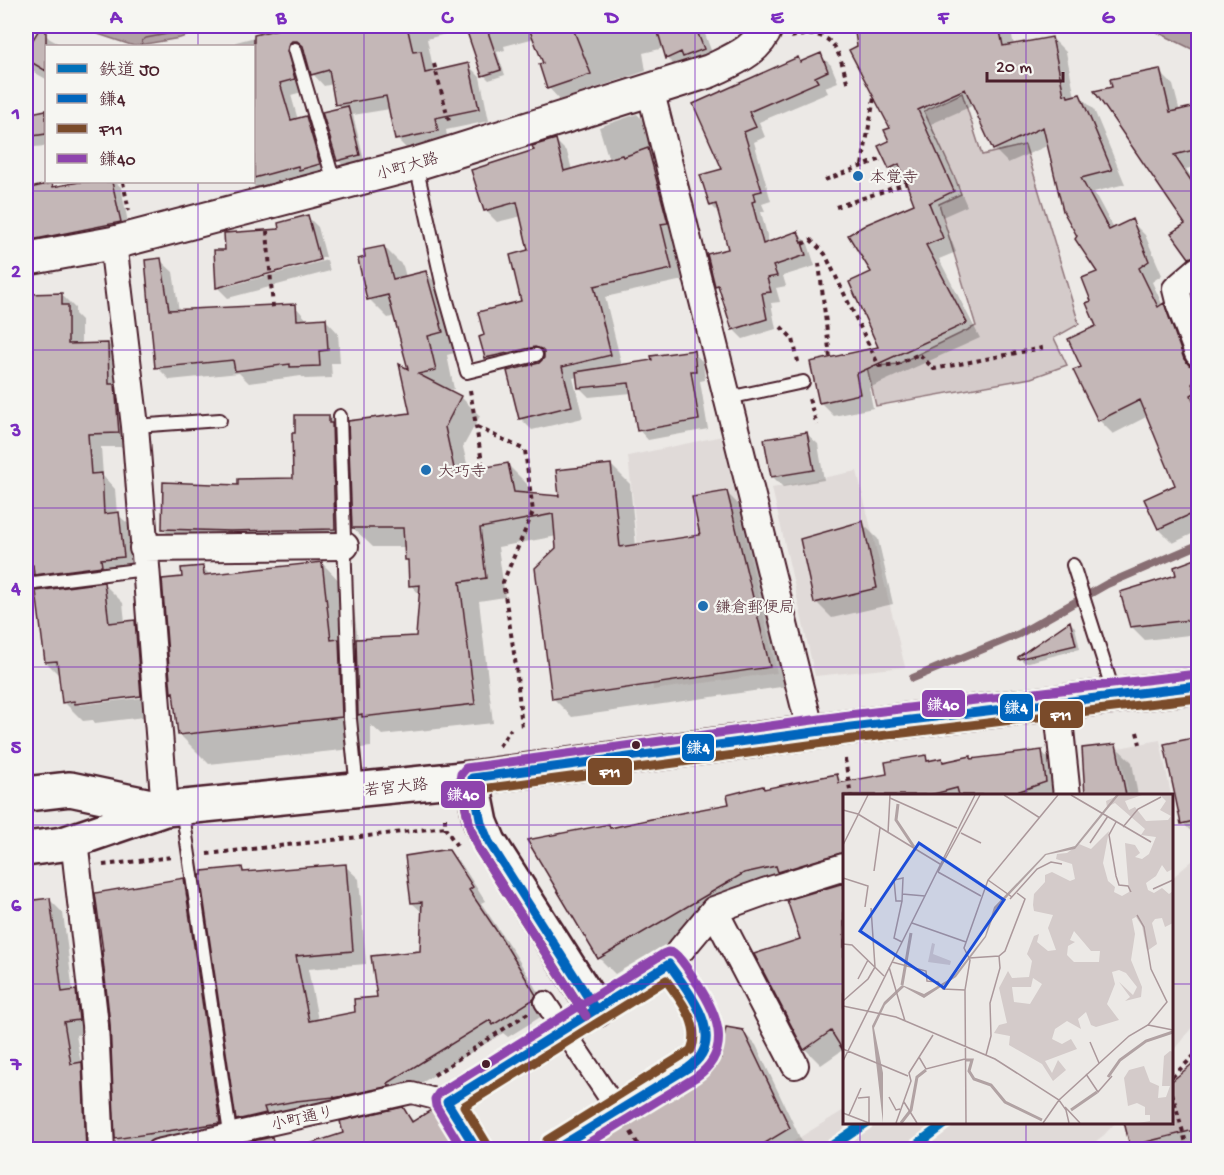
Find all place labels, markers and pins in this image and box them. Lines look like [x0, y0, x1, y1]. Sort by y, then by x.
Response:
marker: 本覚寺 [851, 169, 865, 183]
place label: 本覚寺 [870, 169, 918, 189]
marker: 大巧寺 [419, 463, 433, 477]
place label: 大巧寺 [438, 463, 486, 483]
place label: 鎌倉郵便局 [715, 598, 795, 619]
marker: 鎌倉郵便局 [696, 599, 710, 613]
unlabelled marker [630, 739, 642, 751]
unlabelled marker [480, 1058, 492, 1070]

